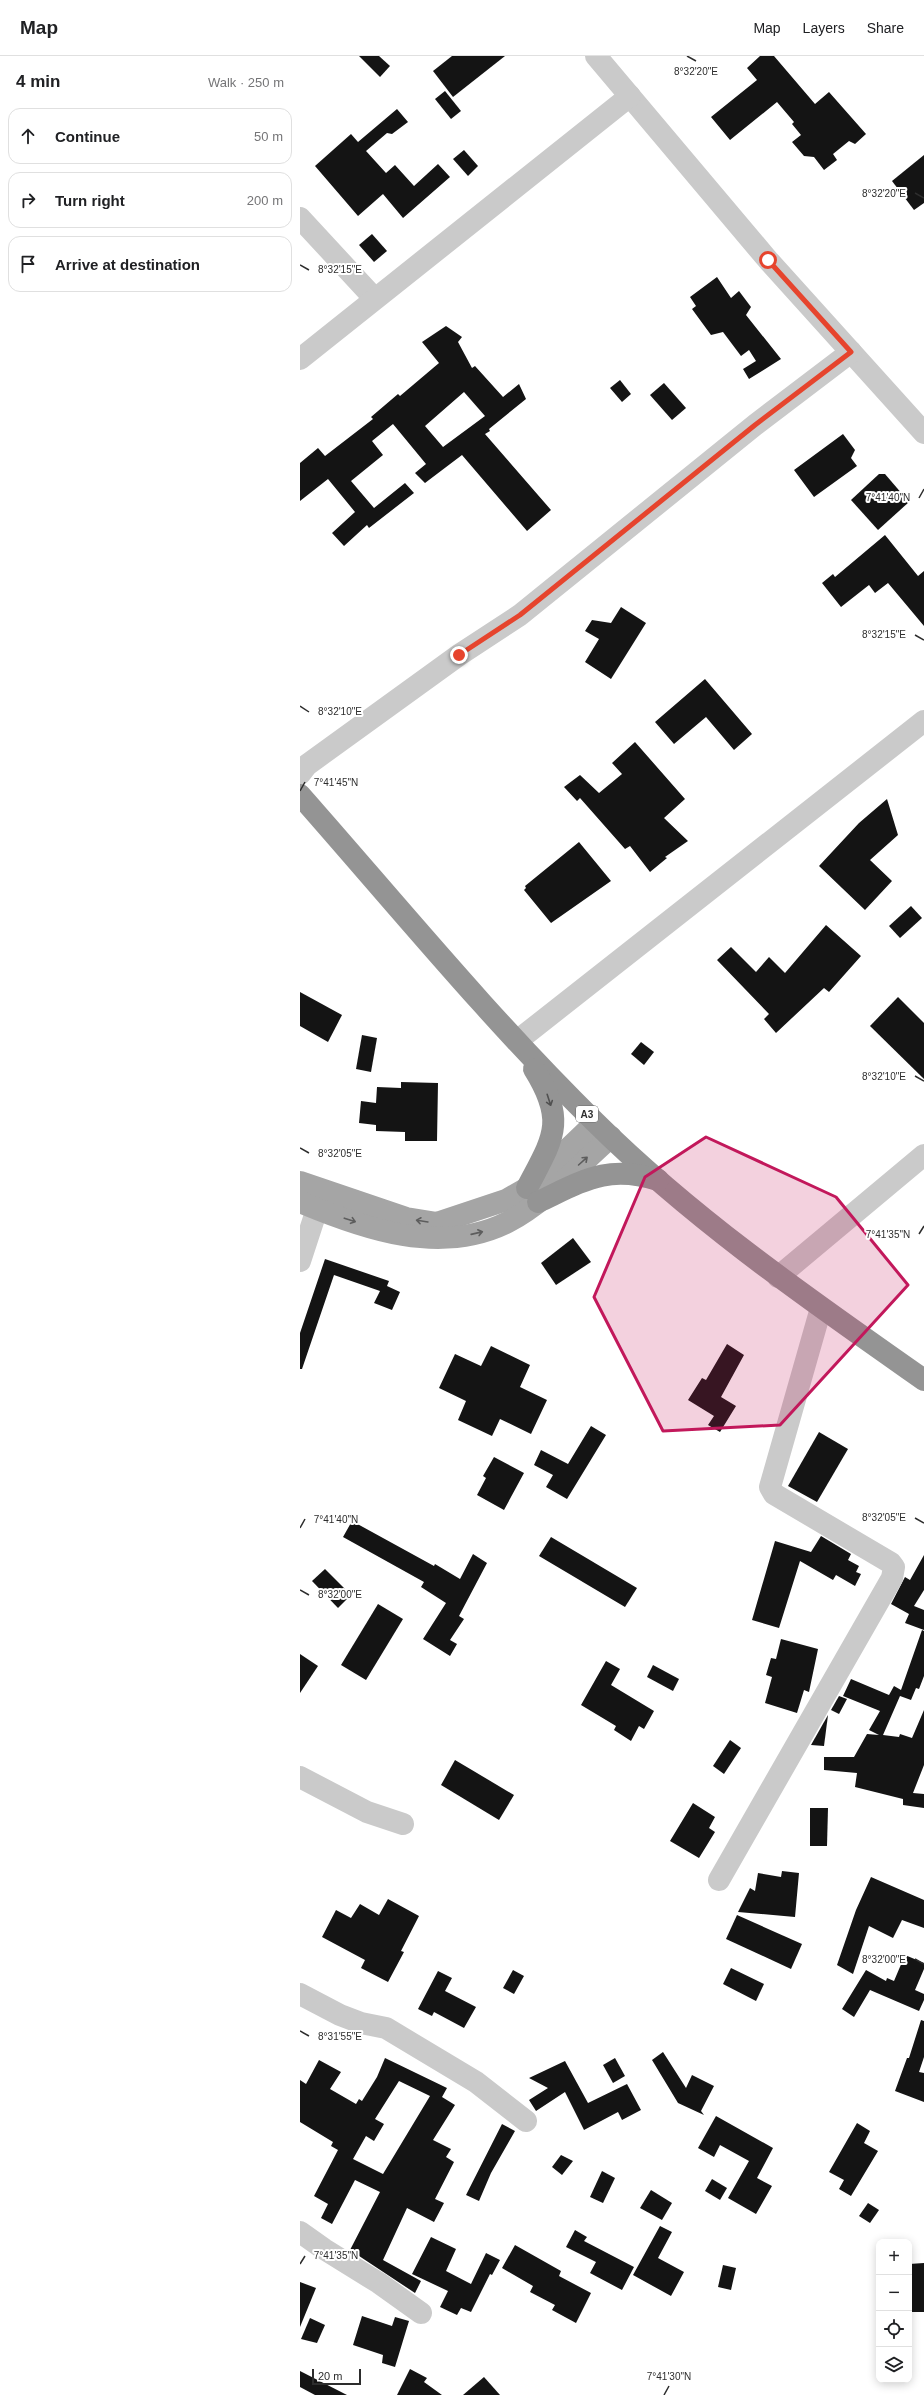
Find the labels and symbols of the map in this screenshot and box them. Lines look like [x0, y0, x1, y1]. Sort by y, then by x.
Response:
text: 8°32'20"E [674, 66, 718, 77]
text: 8°32'20"E [862, 188, 906, 199]
route start [759, 251, 777, 269]
text: 8°32'15"E [318, 264, 362, 275]
text: 7°41'40"N [866, 492, 910, 503]
text: 8°32'15"E [862, 629, 906, 640]
route end [450, 646, 468, 664]
text: 8°32'10"E [318, 706, 362, 717]
text: 7°41'45"N [314, 777, 358, 788]
text: 8°32'10"E [862, 1071, 906, 1082]
one-way arrow [546, 1093, 553, 1106]
road number: A3 [576, 1106, 598, 1122]
text: 8°32'05"E [318, 1148, 362, 1159]
one-way arrow [578, 1157, 588, 1166]
one-way arrow [343, 1216, 355, 1224]
one-way arrow [415, 1217, 428, 1225]
one-way arrow [470, 1229, 483, 1237]
text: 7°41'35"N [866, 1229, 910, 1240]
text: 8°32'05"E [862, 1512, 906, 1523]
text: 7°41'40"N [314, 1514, 358, 1525]
text: 8°32'00"E [318, 1589, 362, 1600]
text: 8°32'00"E [862, 1954, 906, 1965]
text: 8°31'55"E [318, 2031, 362, 2042]
text: 7°41'35"N [314, 2250, 358, 2261]
scale bar [312, 2367, 361, 2386]
text: 7°41'30"N [647, 2371, 691, 2382]

